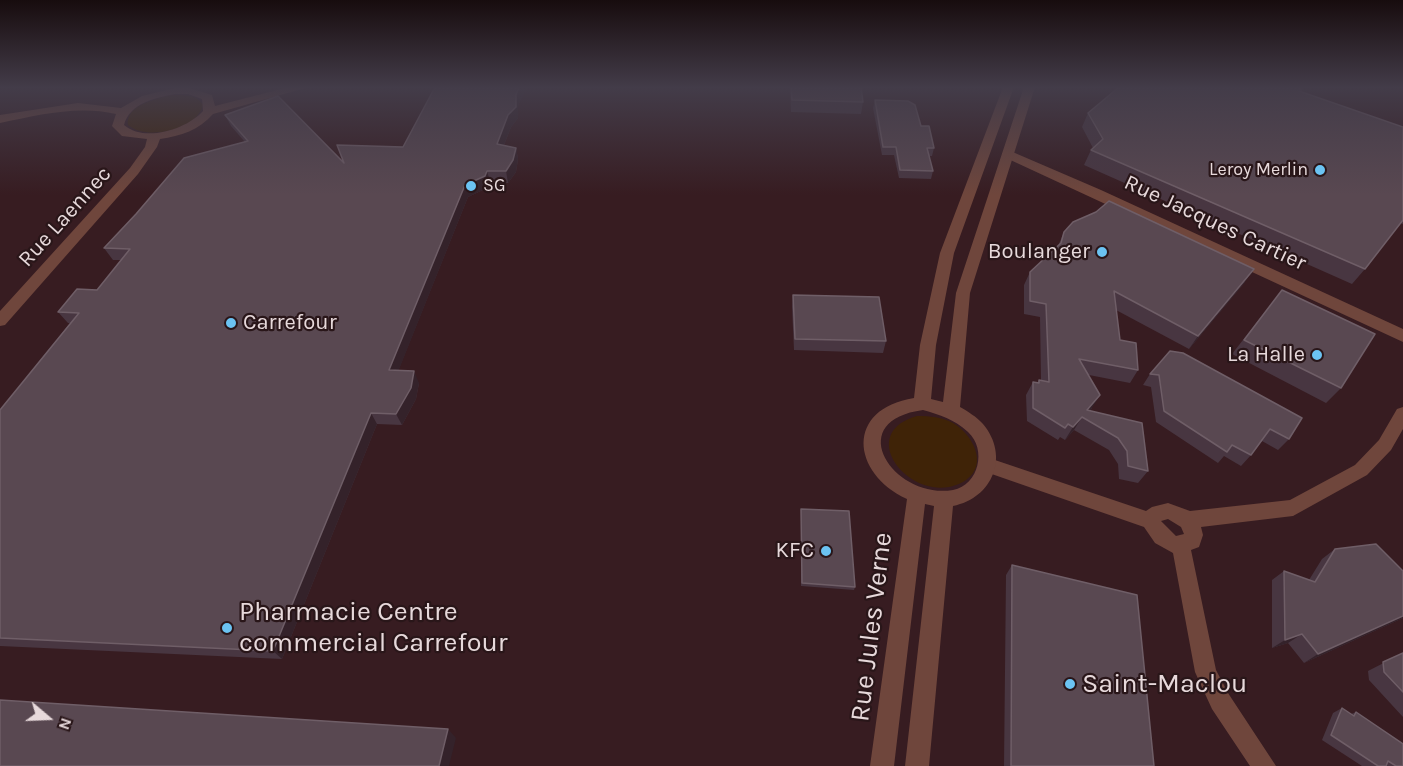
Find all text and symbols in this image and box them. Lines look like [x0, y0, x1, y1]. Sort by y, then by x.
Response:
place label: Leroy Merlin [1209, 159, 1308, 181]
street label: Rue Laennec [13, 161, 117, 273]
marker: Leroy Merlin [1313, 163, 1327, 177]
street label: Rue Jacques Cartier [1120, 169, 1310, 277]
place label: SG [483, 175, 505, 197]
marker: SG [464, 179, 478, 193]
place label: Boulanger [988, 239, 1090, 265]
marker: Boulanger [1095, 245, 1109, 259]
place label: Carrefour [243, 310, 337, 336]
marker: Carrefour [224, 316, 238, 330]
place label: La Halle [1227, 342, 1305, 368]
marker: La Halle [1310, 348, 1324, 362]
street label: Rue Jules Verne [844, 530, 900, 724]
place label: KFC [776, 538, 814, 564]
marker: KFC [819, 544, 833, 558]
place label: Pharmacie Centre commercial Carrefour [239, 596, 508, 659]
marker: Pharmacie Centre commercial Carrefour [220, 621, 234, 635]
place label: Saint-Maclou [1082, 668, 1247, 700]
marker: Saint-Maclou [1063, 677, 1077, 691]
north arrow [18, 688, 78, 748]
text: N [55, 715, 76, 733]

